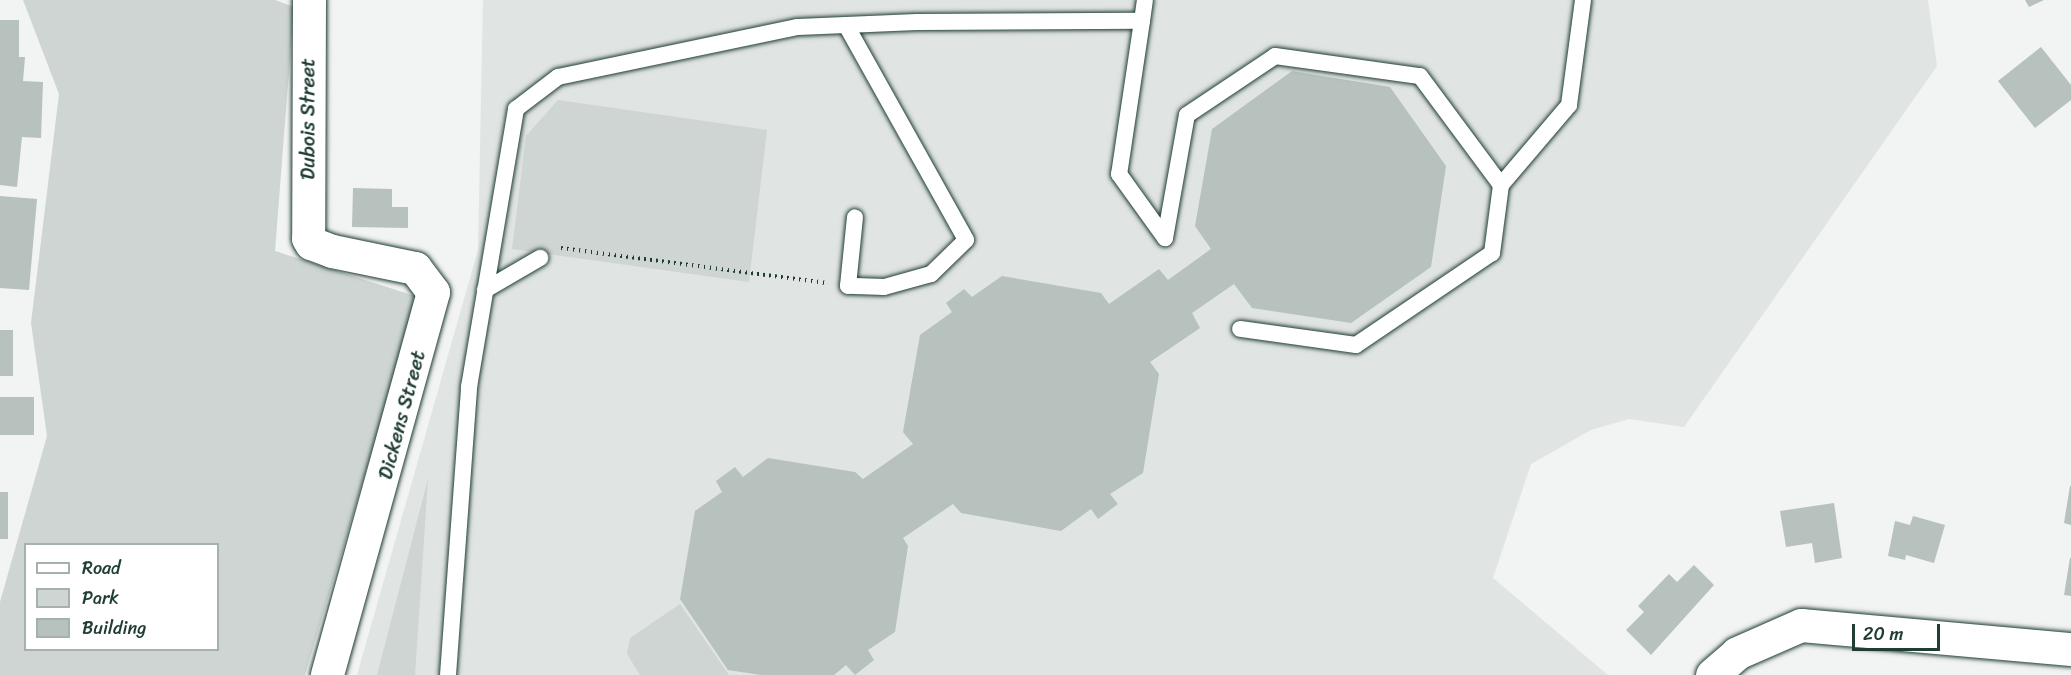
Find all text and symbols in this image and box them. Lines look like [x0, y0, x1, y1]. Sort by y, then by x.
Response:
street label: Dubois Street [296, 58, 320, 180]
street label: Dickens Street [373, 348, 431, 482]
legend [24, 543, 219, 651]
text: Road [82, 552, 121, 584]
text: Park [82, 582, 119, 614]
text: Building [82, 612, 146, 644]
scale bar [1855, 612, 1944, 650]
text: 20 m [1863, 618, 1903, 650]

